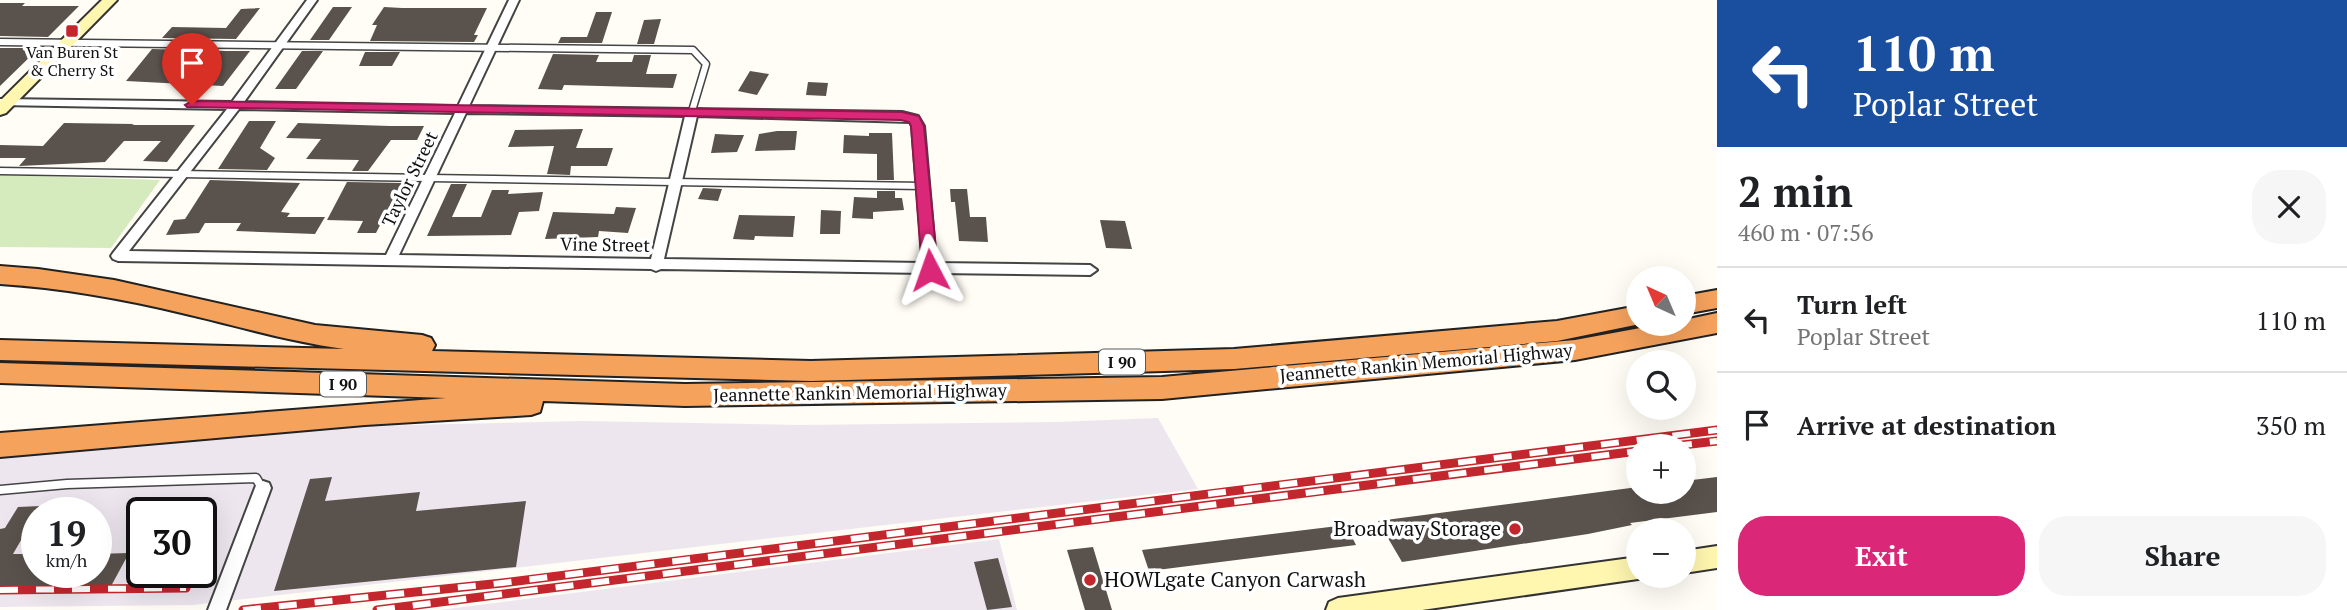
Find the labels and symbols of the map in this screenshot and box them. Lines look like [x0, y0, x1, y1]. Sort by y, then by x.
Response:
marker: Van Buren St & Cherry St [64, 23, 80, 39]
pin [162, 33, 222, 105]
place label: Van Buren St & Cherry St [26, 41, 118, 81]
street label: Taylor Street [376, 127, 443, 230]
street label: Vine Street [560, 231, 650, 257]
position arrow [893, 233, 967, 307]
north arrow [1626, 266, 1696, 336]
street label: Jeannette Rankin Memorial Highway [1279, 337, 1574, 387]
road number: I 90 [1099, 350, 1145, 374]
road number: I 90 [320, 372, 366, 396]
street label: Jeannette Rankin Memorial Highway [713, 377, 1008, 407]
speed limit sign: 30 [126, 497, 217, 588]
place label: Broadway Storage [1334, 514, 1501, 542]
marker: Broadway Storage [1507, 521, 1523, 537]
place label: HOWLgate Canyon Carwash [1104, 565, 1366, 593]
marker: HOWLgate Canyon Carwash [1082, 572, 1098, 588]

